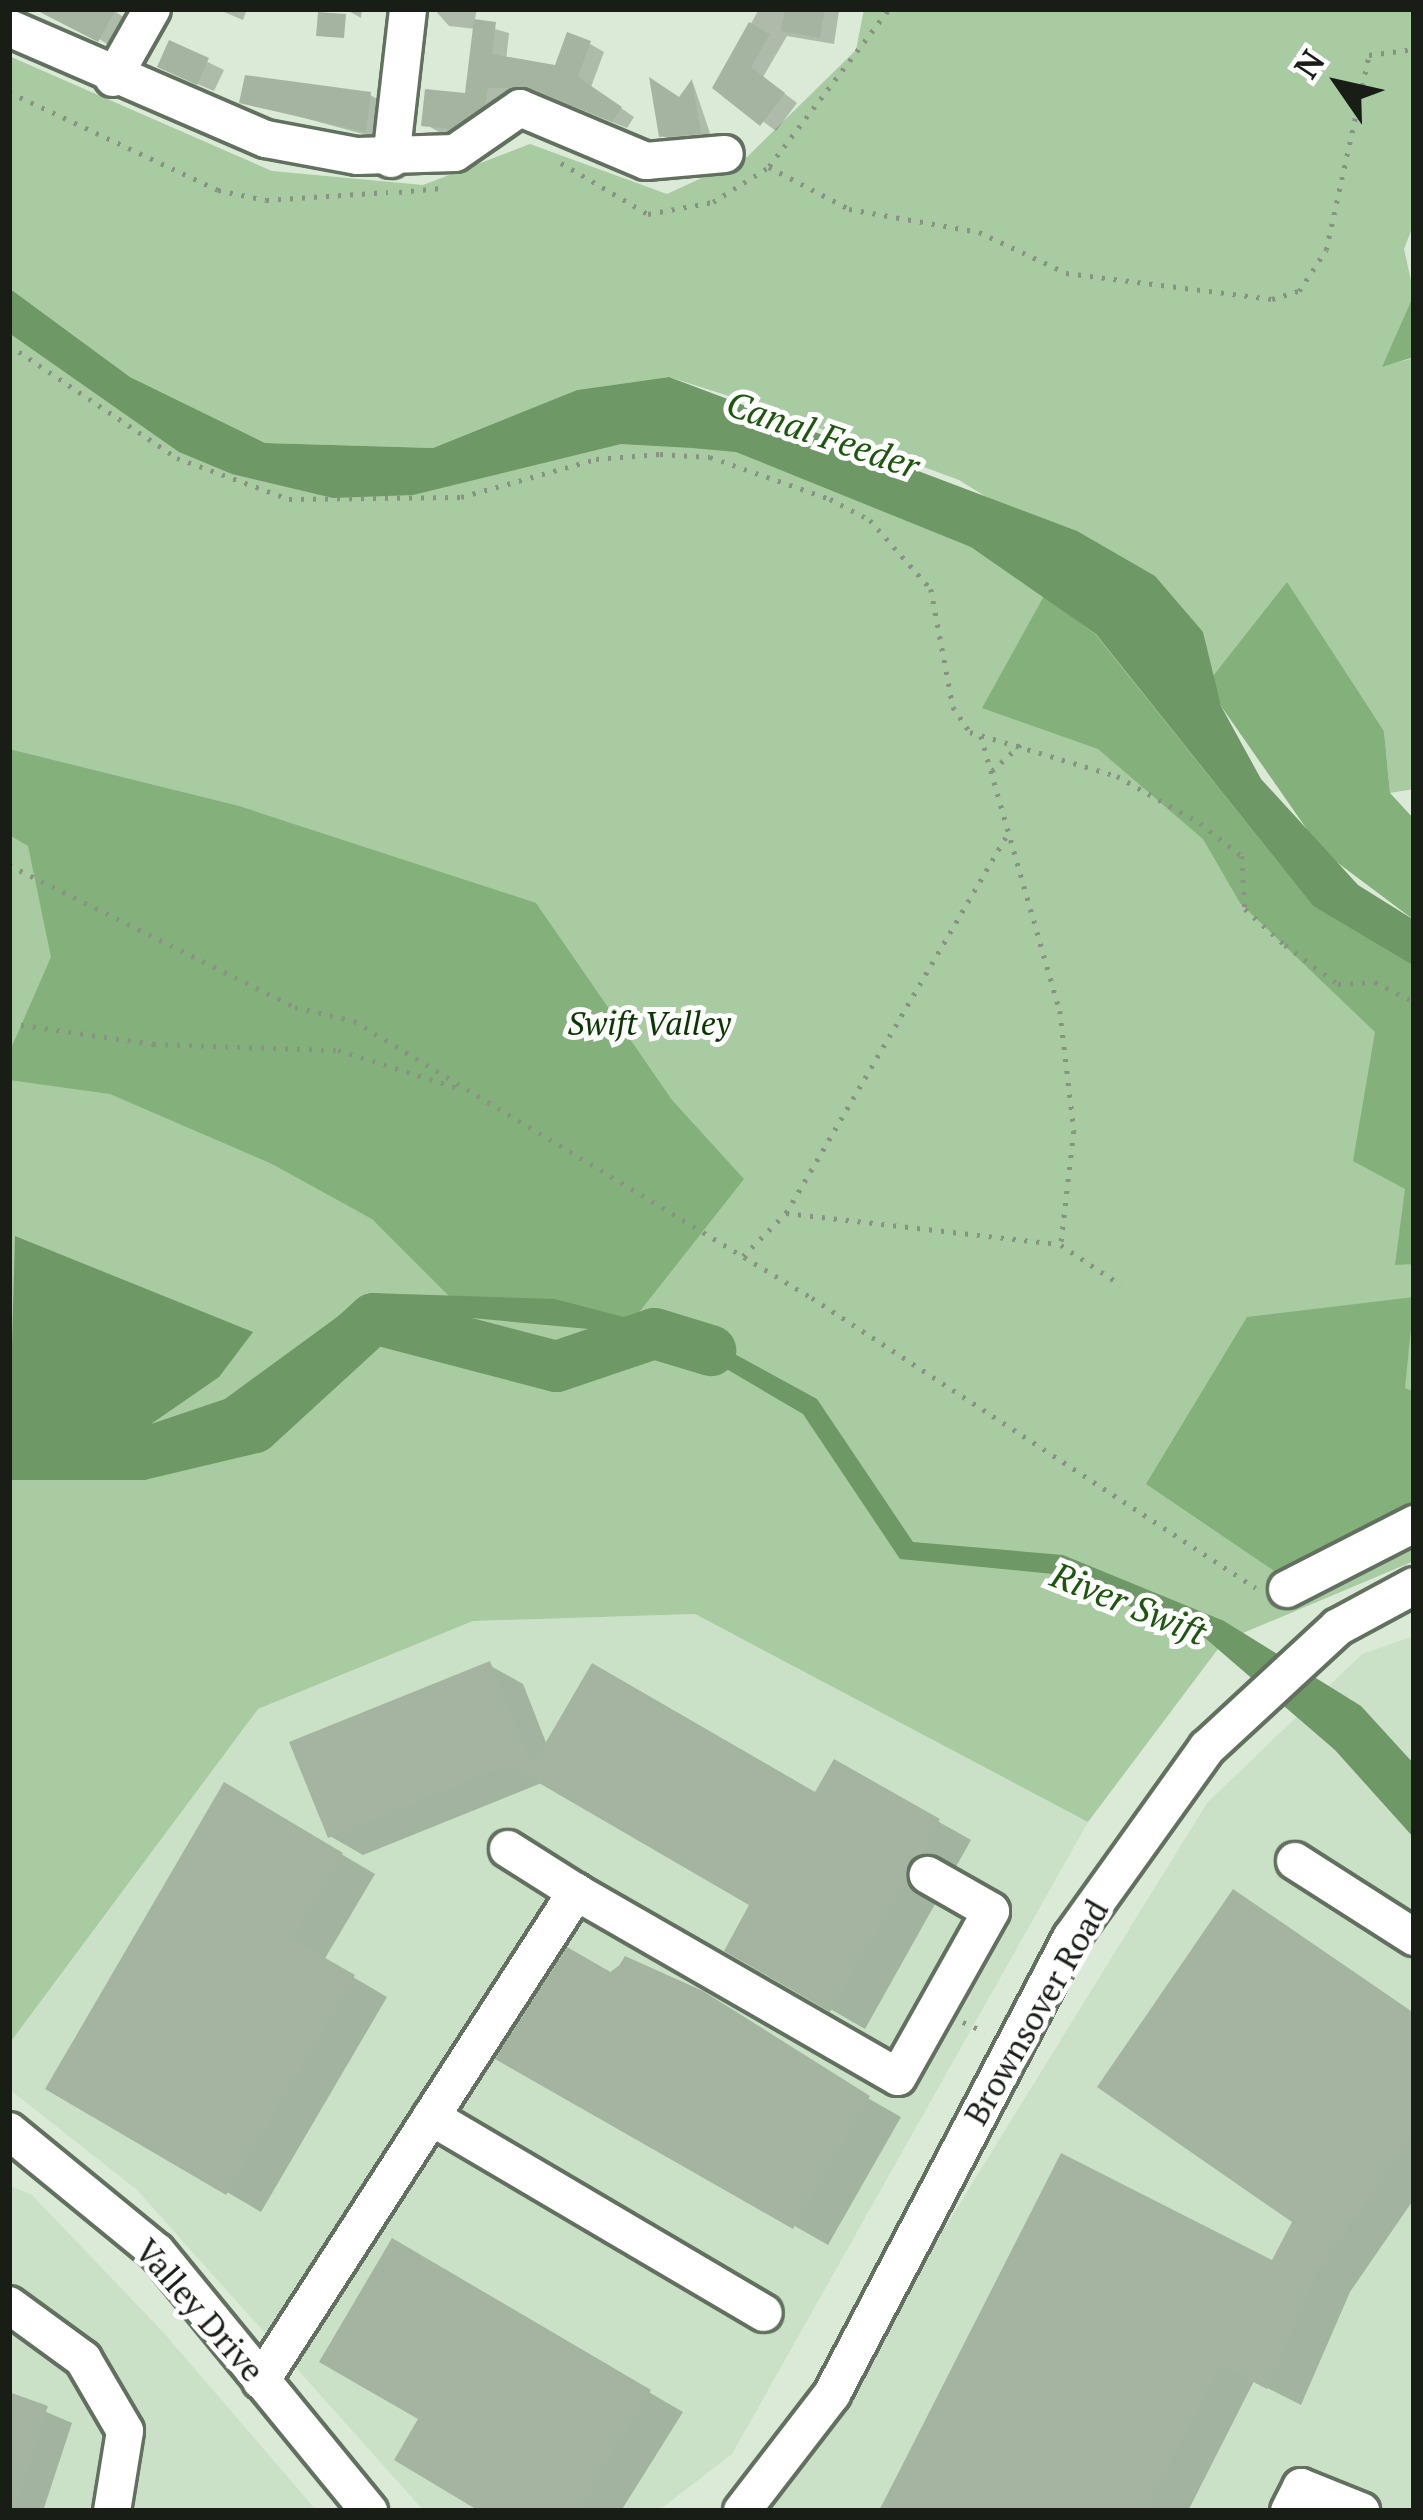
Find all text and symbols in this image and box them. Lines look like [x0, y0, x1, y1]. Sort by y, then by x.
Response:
north arrow [1279, 24, 1399, 144]
text: N [1284, 41, 1334, 86]
water label: Canal Feeder [721, 381, 925, 487]
park label: Swift Valley [567, 1003, 731, 1043]
water label: River Swift [1045, 1552, 1213, 1654]
street label: Brownsover Road [955, 1892, 1117, 2132]
street label: Valley Drive [127, 2231, 273, 2389]

